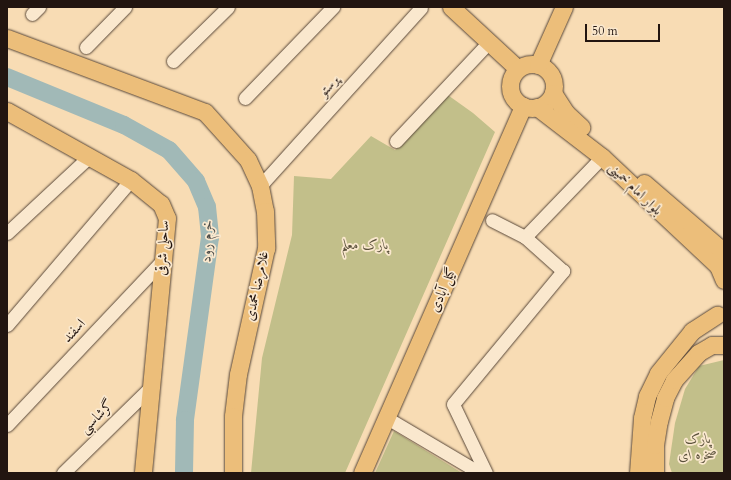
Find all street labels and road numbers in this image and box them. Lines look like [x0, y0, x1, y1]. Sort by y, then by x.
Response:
street label: پرستو [315, 72, 343, 100]
street label: بلوار امام خمینی [604, 159, 666, 219]
street label: ساحلی شرقی [153, 220, 173, 276]
street label: غلامرضا محمدی [241, 250, 273, 322]
street label: گیل آبادی [426, 265, 460, 315]
street label: اسفند [59, 316, 89, 346]
street label: گرشاسبی [76, 397, 118, 437]

